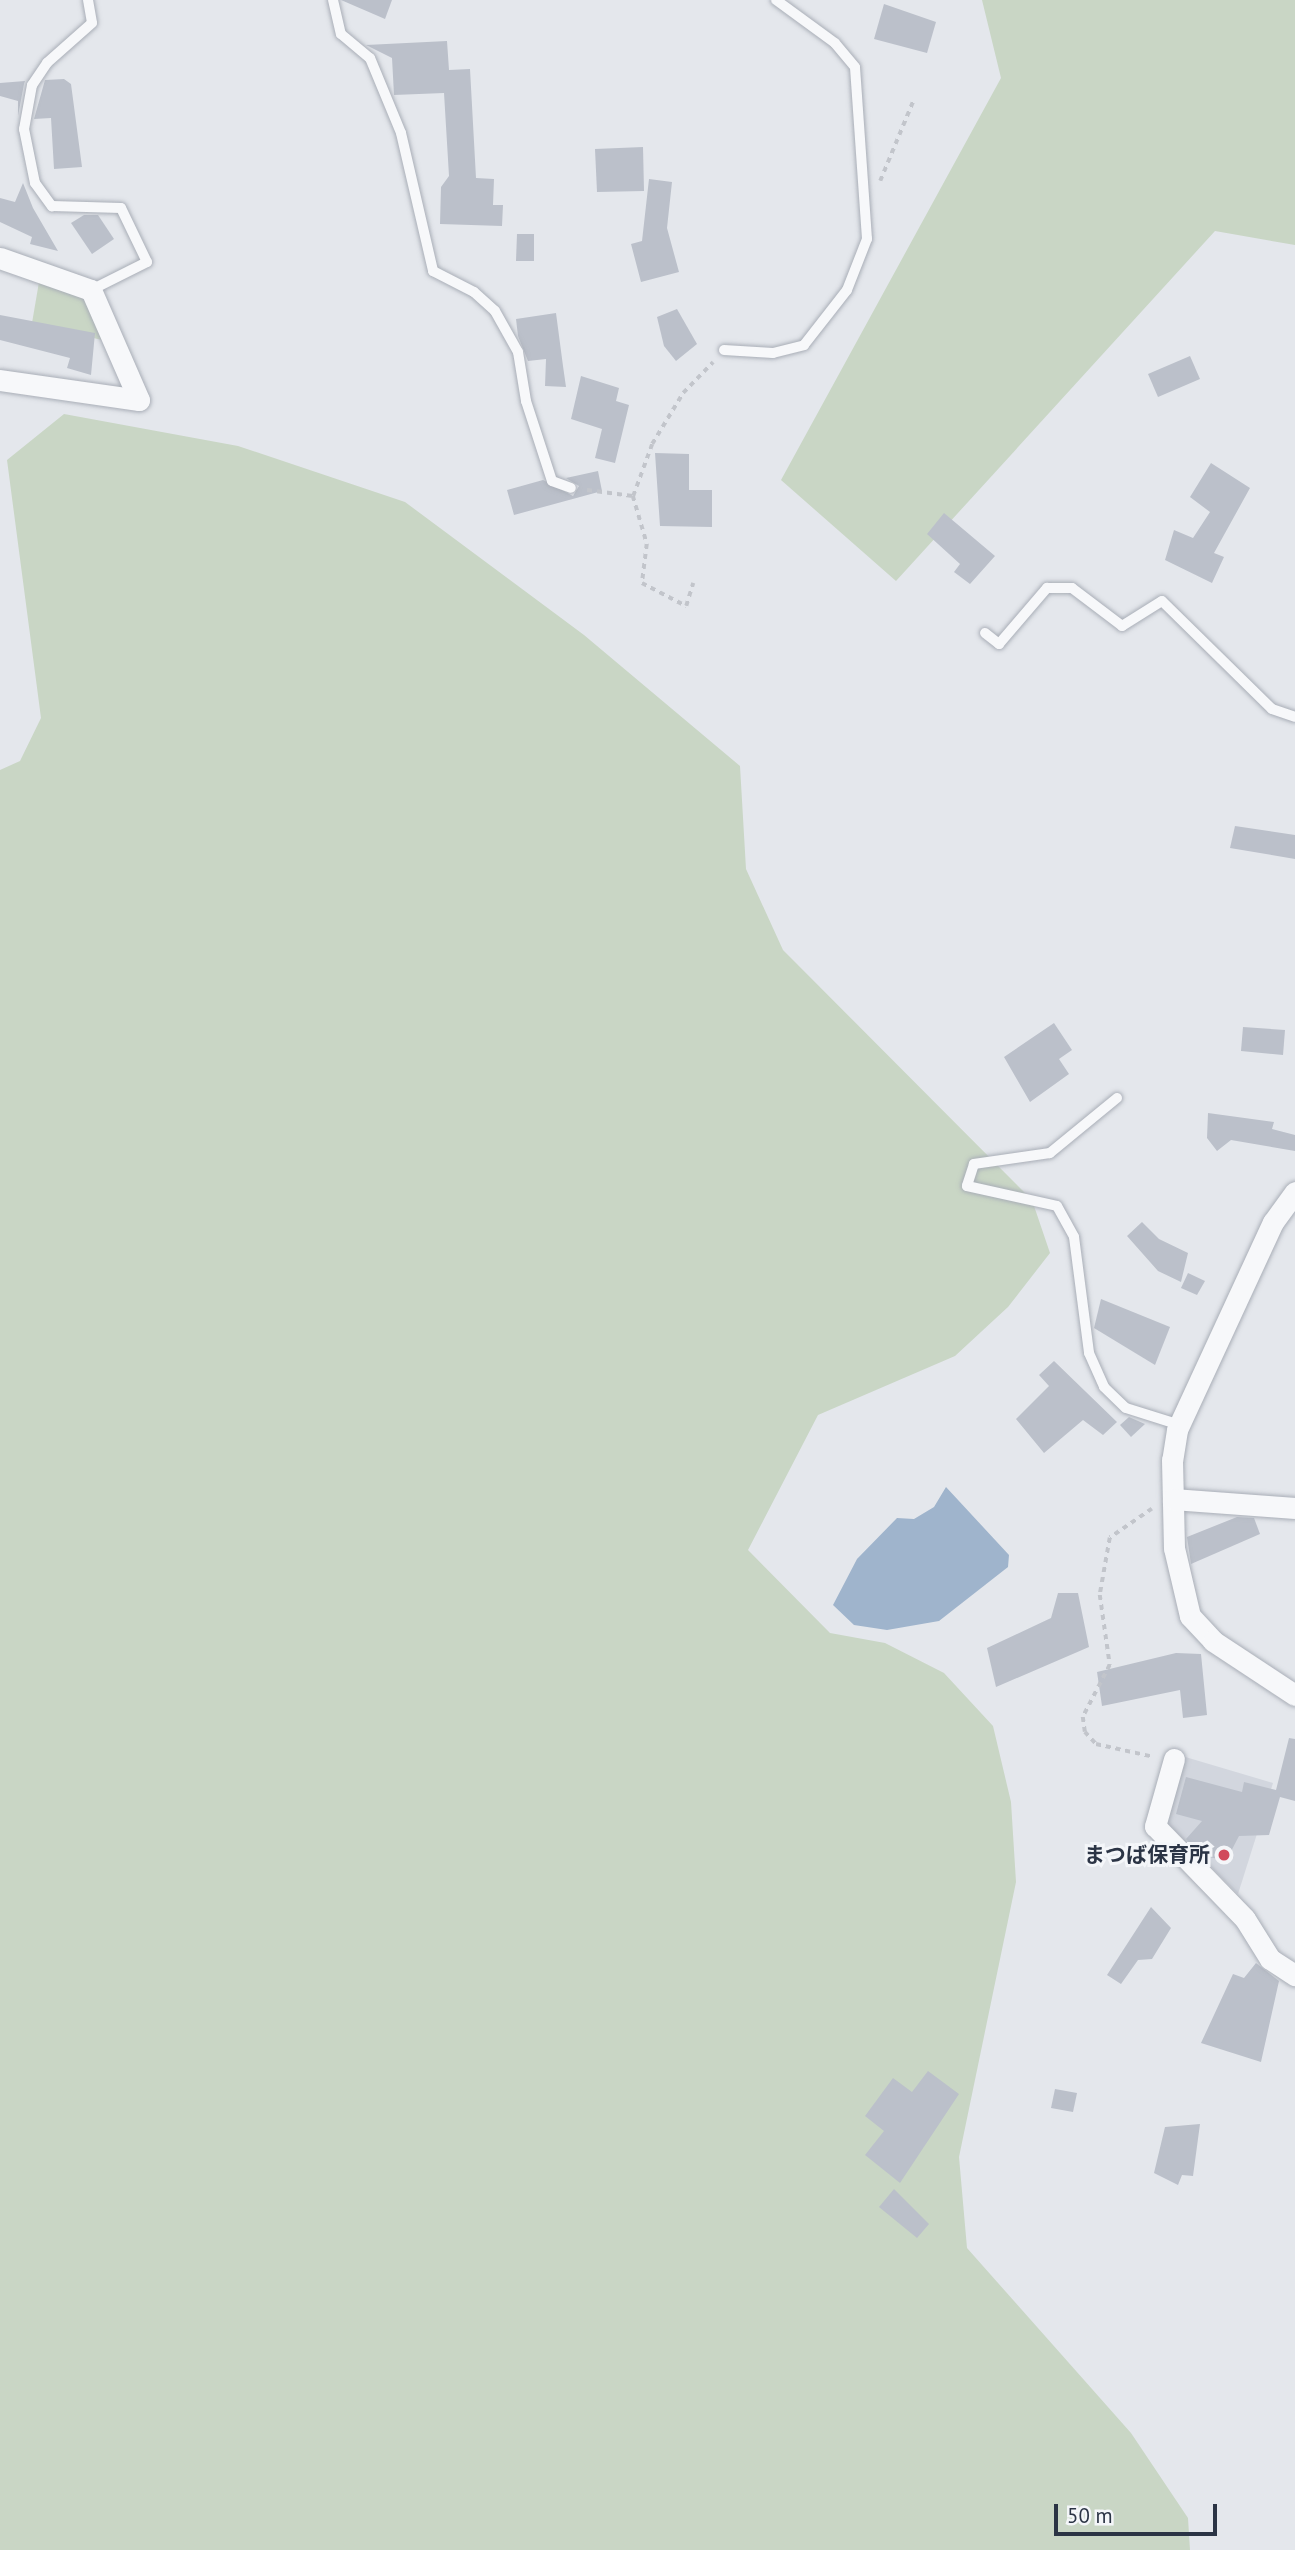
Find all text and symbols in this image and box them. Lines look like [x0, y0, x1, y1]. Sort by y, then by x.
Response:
place label: まつば保育所 [1084, 1842, 1210, 1868]
marker: まつば保育所 [1216, 1847, 1232, 1863]
scale bar [1057, 2490, 1220, 2534]
text: 50 m [1067, 2502, 1113, 2529]

